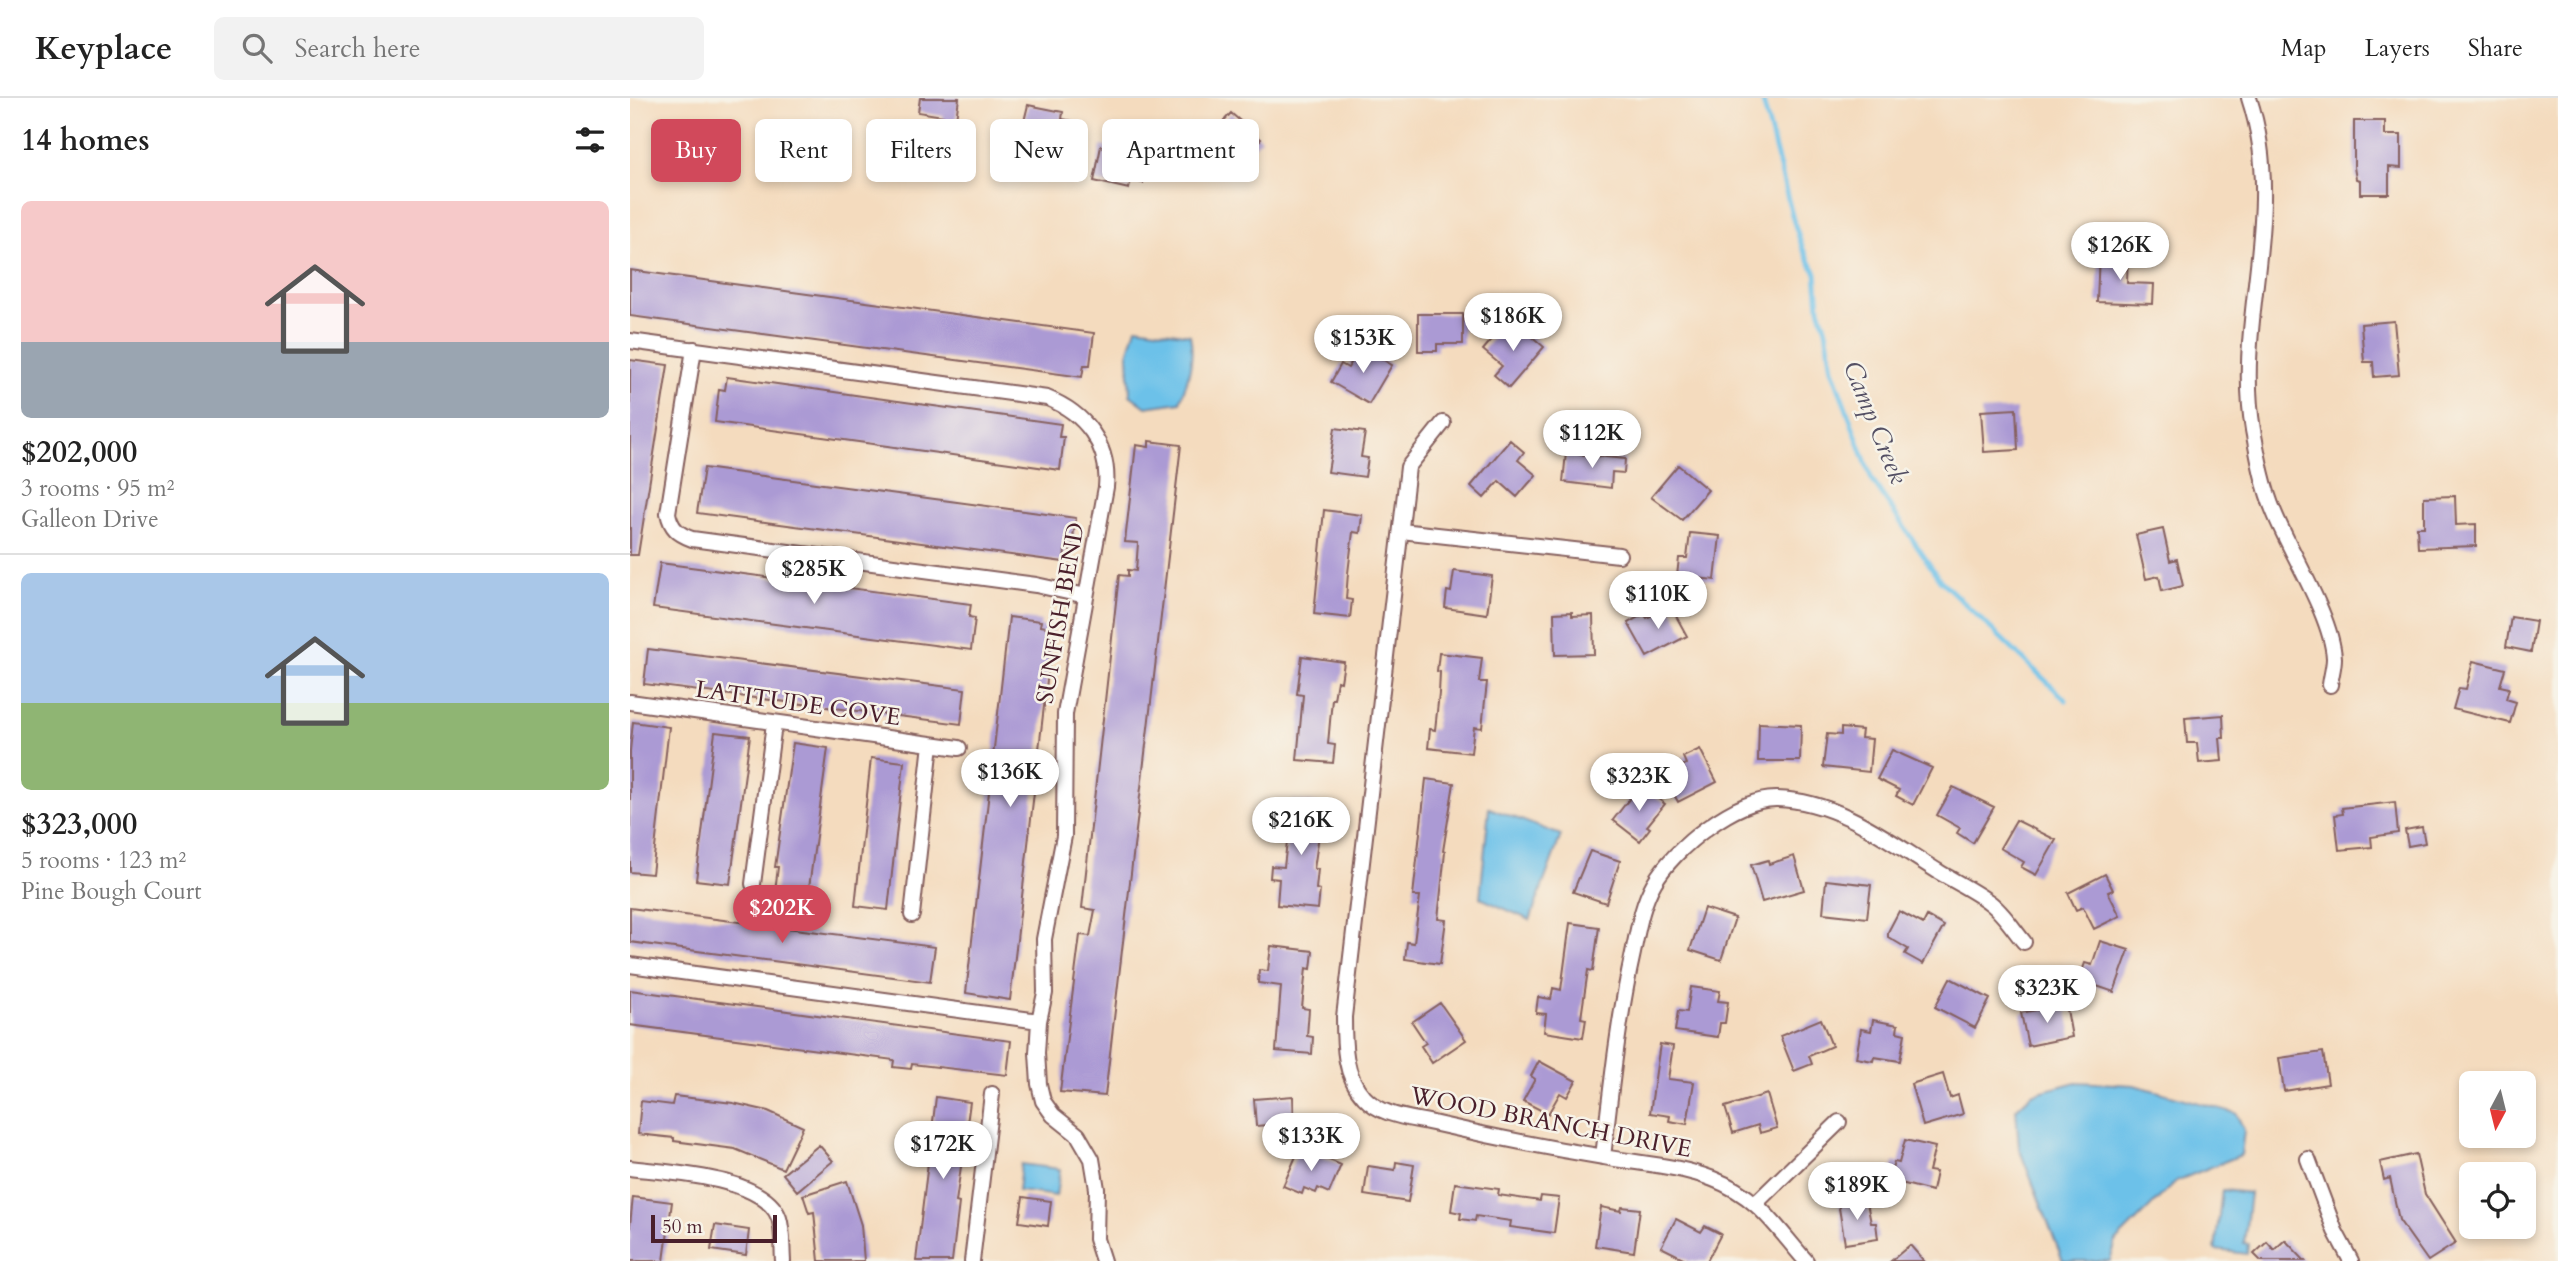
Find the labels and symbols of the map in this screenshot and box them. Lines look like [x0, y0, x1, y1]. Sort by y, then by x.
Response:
pin: $126K [2071, 222, 2169, 282]
pin: $186K [1464, 294, 1562, 353]
pin: $153K [1314, 316, 1412, 375]
water label: Camp Creek [1835, 355, 1916, 489]
pin: $112K [1543, 410, 1641, 470]
street label: SUNFISH BEND [1028, 520, 1093, 706]
pin: $285K [765, 546, 863, 606]
pin: $110K [1609, 572, 1707, 631]
street label: LATITUDE COVE [693, 673, 903, 734]
pin: $136K [961, 750, 1059, 809]
pin: $323K [1590, 754, 1688, 813]
pin: $216K [1252, 798, 1350, 857]
pin: $202K [733, 886, 831, 945]
pin: $323K [1998, 965, 2096, 1025]
north arrow [2459, 1071, 2536, 1148]
street label: WOOD BRANCH DRIVE [1406, 1079, 1694, 1166]
pin: $133K [1262, 1114, 1360, 1173]
pin: $172K [894, 1122, 992, 1181]
pin: $189K [1808, 1162, 1906, 1222]
scale bar [651, 1212, 777, 1244]

